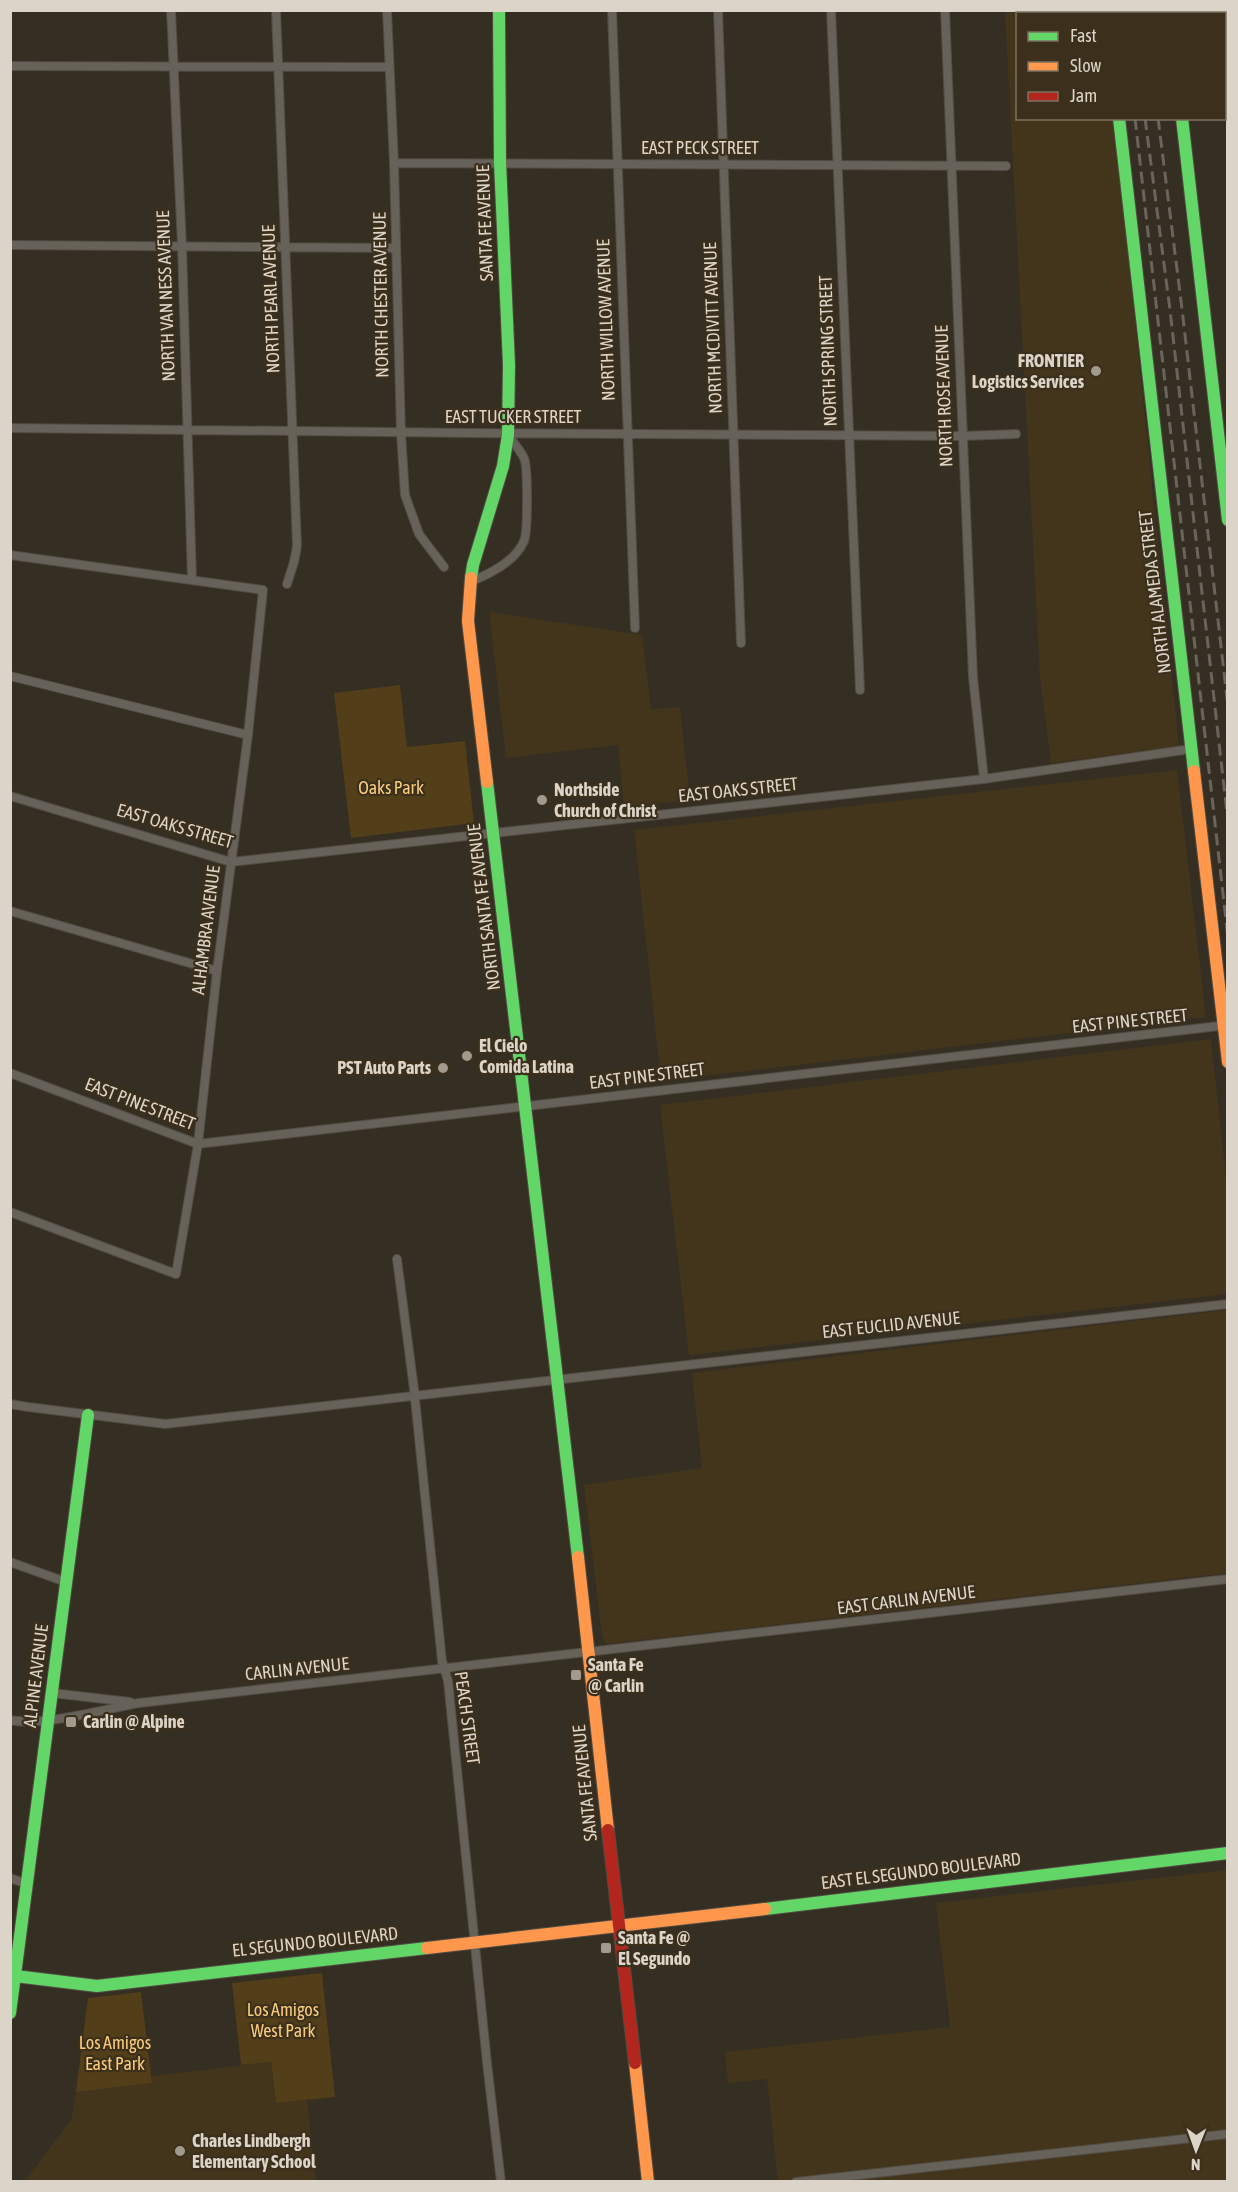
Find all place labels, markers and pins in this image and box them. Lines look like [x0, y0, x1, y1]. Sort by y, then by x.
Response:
place label: FRONTIER Logistics Services [972, 350, 1085, 392]
marker: FRONTIER Logistics Services [1089, 364, 1103, 378]
place label: Northside Church of Christ [554, 779, 657, 821]
marker: Northside Church of Christ [535, 793, 549, 807]
place label: El Cielo Comida Latina [479, 1035, 574, 1077]
marker: El Cielo Comida Latina [460, 1049, 474, 1063]
place label: PST Auto Parts [337, 1057, 432, 1078]
marker: PST Auto Parts [436, 1061, 450, 1075]
place label: Santa Fe @ Carlin [588, 1654, 644, 1696]
marker: Santa Fe @ Carlin [569, 1668, 583, 1682]
place label: Carlin @ Alpine [83, 1711, 185, 1732]
marker: Carlin @ Alpine [64, 1715, 78, 1729]
place label: Santa Fe @ El Segundo [618, 1927, 691, 1969]
marker: Santa Fe @ El Segundo [599, 1941, 613, 1955]
place label: Charles Lindbergh Elementary School [192, 2130, 316, 2172]
marker: Charles Lindbergh Elementary School [173, 2144, 187, 2158]

